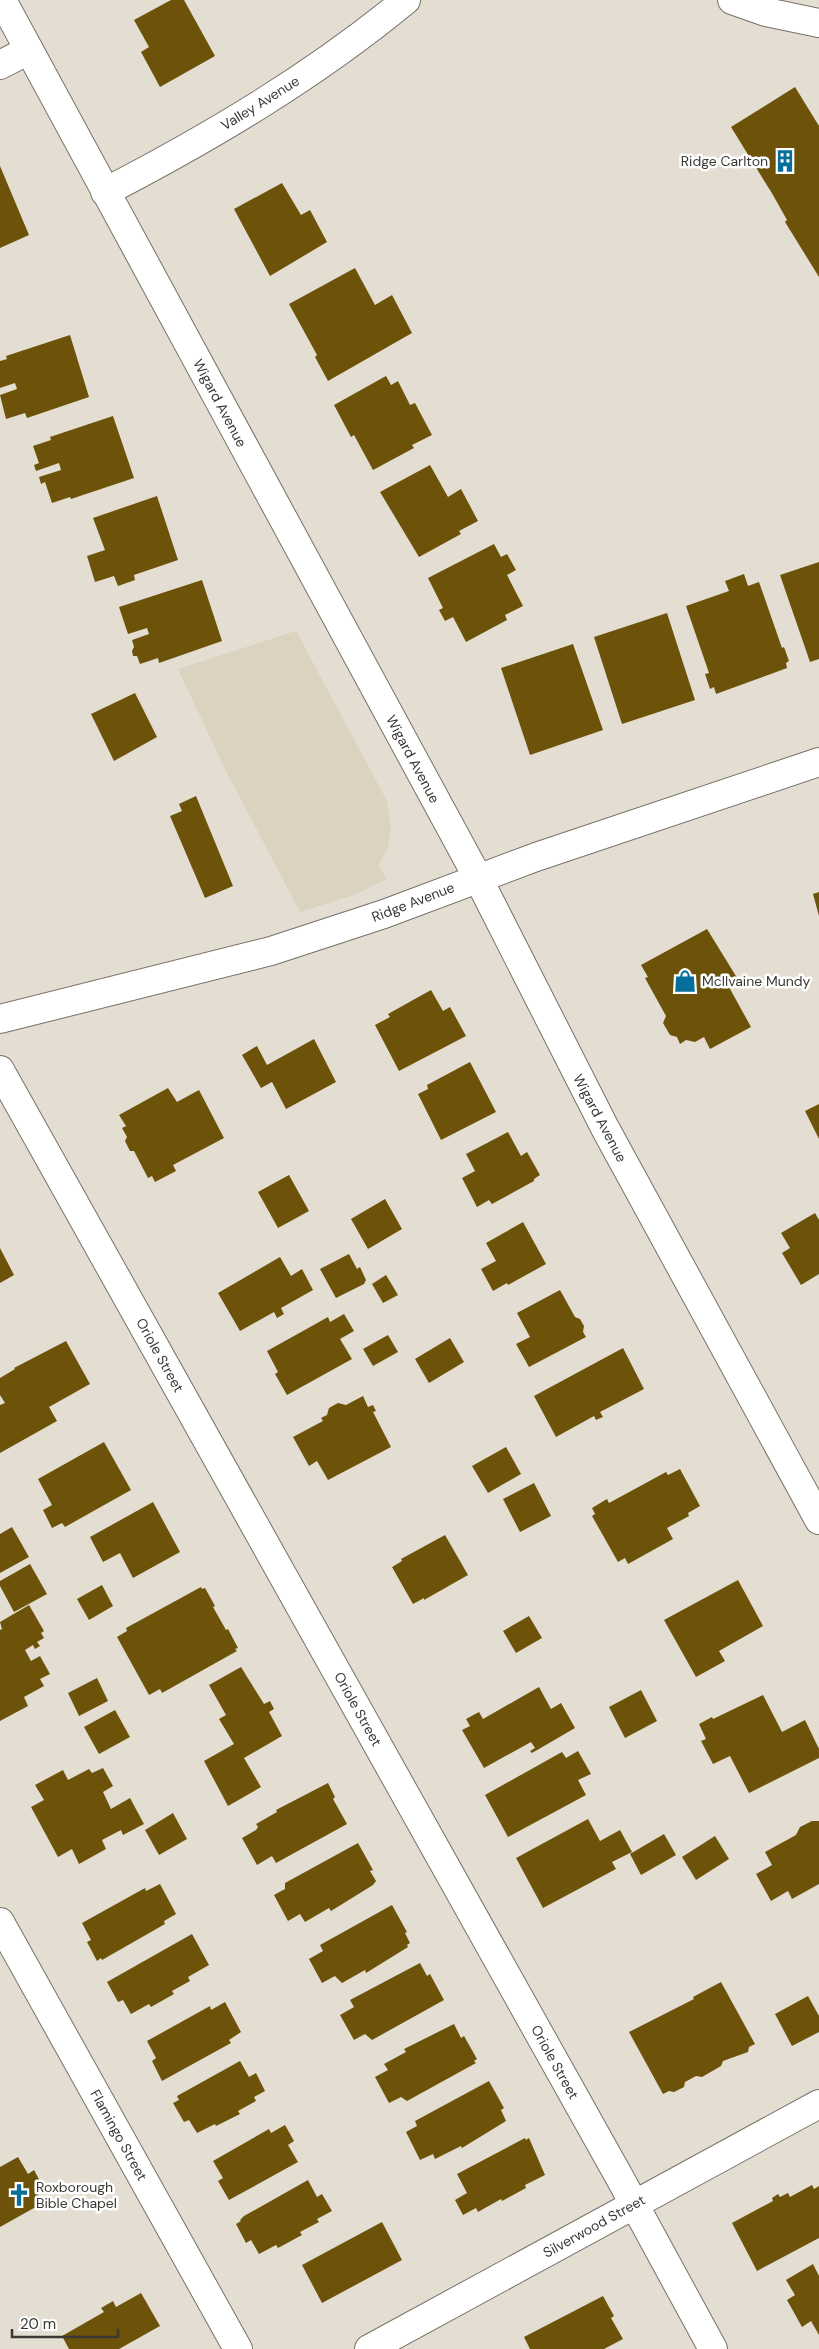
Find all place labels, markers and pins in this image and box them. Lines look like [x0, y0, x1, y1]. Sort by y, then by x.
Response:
building icon: Ridge Carlton [772, 148, 798, 174]
place label: Ridge Carlton [681, 152, 768, 170]
shop icon: McIlvaine Mundy [672, 968, 698, 994]
place label: McIlvaine Mundy [702, 972, 811, 990]
place label: Roxborough Bible Chapel [36, 2178, 117, 2212]
church icon: Roxborough Bible Chapel [6, 2182, 32, 2208]

